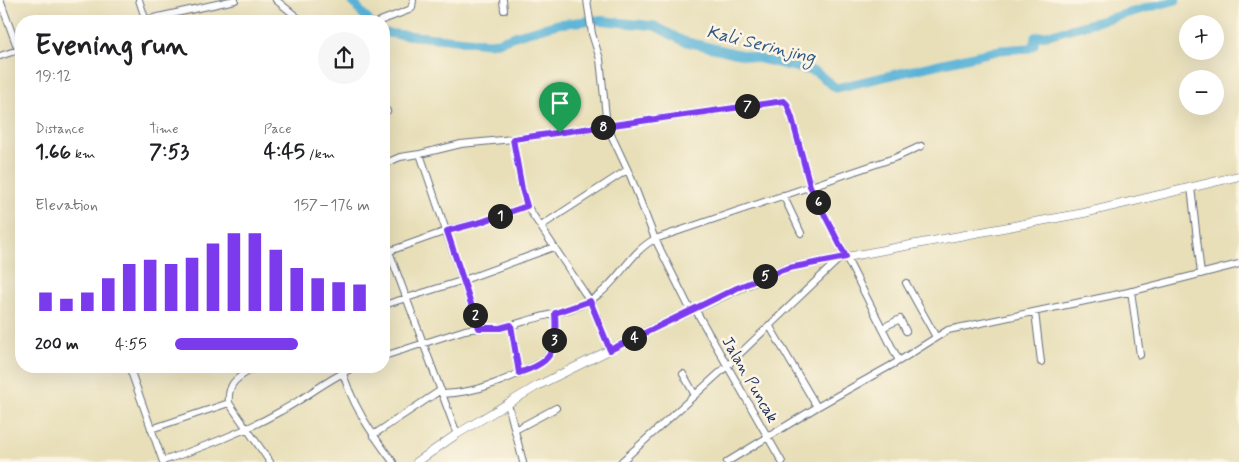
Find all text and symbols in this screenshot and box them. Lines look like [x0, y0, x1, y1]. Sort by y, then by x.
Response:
map controls [1179, 15, 1224, 115]
button: + [1179, 15, 1224, 60]
water label: Kali Serinjing [704, 20, 818, 72]
text: Evening run [35, 28, 188, 65]
button: share [318, 32, 370, 84]
text: 19:12 [35, 66, 72, 87]
button: − [1179, 70, 1224, 115]
pin [539, 82, 581, 133]
icon: arrive [546, 89, 574, 117]
pin: 7 [734, 94, 760, 118]
text: 7 [743, 97, 752, 115]
pin: 8 [590, 114, 616, 140]
text: 8 [600, 118, 607, 136]
text: Distance [35, 120, 84, 138]
text: Time [149, 120, 179, 138]
text: Pace [264, 120, 292, 138]
text: 1.66 [35, 138, 71, 166]
text: 7:53 [149, 138, 189, 166]
text: 4:45 [264, 138, 305, 166]
text: km [71, 145, 95, 163]
text: /km [305, 145, 335, 163]
pin: 6 [806, 190, 830, 214]
text: 6 [815, 193, 822, 211]
text: Elevation [35, 195, 98, 216]
text: 157–176 m [293, 195, 370, 216]
pin: 1 [488, 204, 512, 228]
text: 1 [497, 207, 504, 225]
pin: 5 [752, 264, 778, 288]
text: 5 [761, 267, 770, 285]
pin: 2 [462, 302, 488, 328]
text: 2 [472, 306, 479, 324]
pin: 4 [622, 326, 646, 350]
pin: 3 [542, 328, 566, 352]
text: 4 [630, 329, 639, 347]
text: 3 [551, 331, 558, 349]
street label: Jalan Puncak [717, 333, 783, 427]
text: 200 m [35, 334, 79, 355]
text: 4:55 [115, 334, 147, 355]

